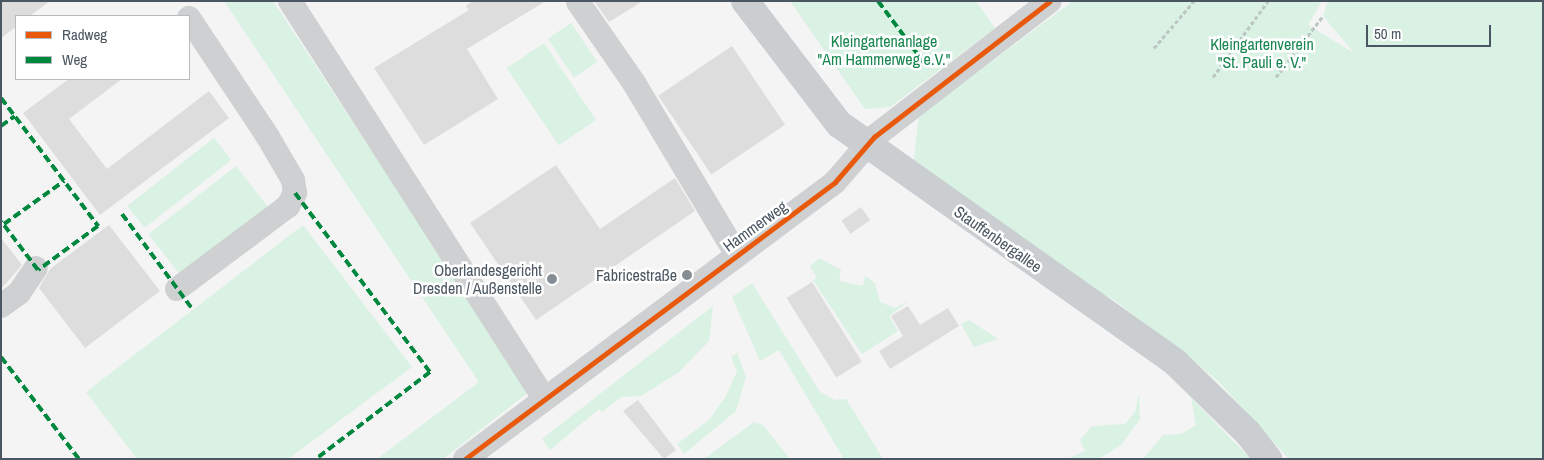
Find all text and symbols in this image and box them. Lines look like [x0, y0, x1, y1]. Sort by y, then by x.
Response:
legend [15, 15, 190, 80]
scale bar [1369, 15, 1494, 47]
text: 50 m [1374, 23, 1401, 44]
text: Radweg [62, 24, 107, 45]
park label: Kleingartenanlage "Am Hammerweg e.V." [818, 31, 950, 69]
park label: Kleingartenverein "St. Pauli e. V." [1210, 34, 1314, 72]
text: Weg [62, 49, 87, 70]
street label: Hammerweg [719, 196, 791, 256]
street label: Stauffenbergallee [950, 202, 1046, 276]
place label: Oberlandesgericht Dresden / Außenstelle [412, 260, 542, 298]
place label: Fabricestraße [596, 265, 677, 285]
marker: Fabricestraße [681, 269, 693, 281]
marker: Oberlandesgericht Dresden / Außenstelle [546, 273, 558, 285]

